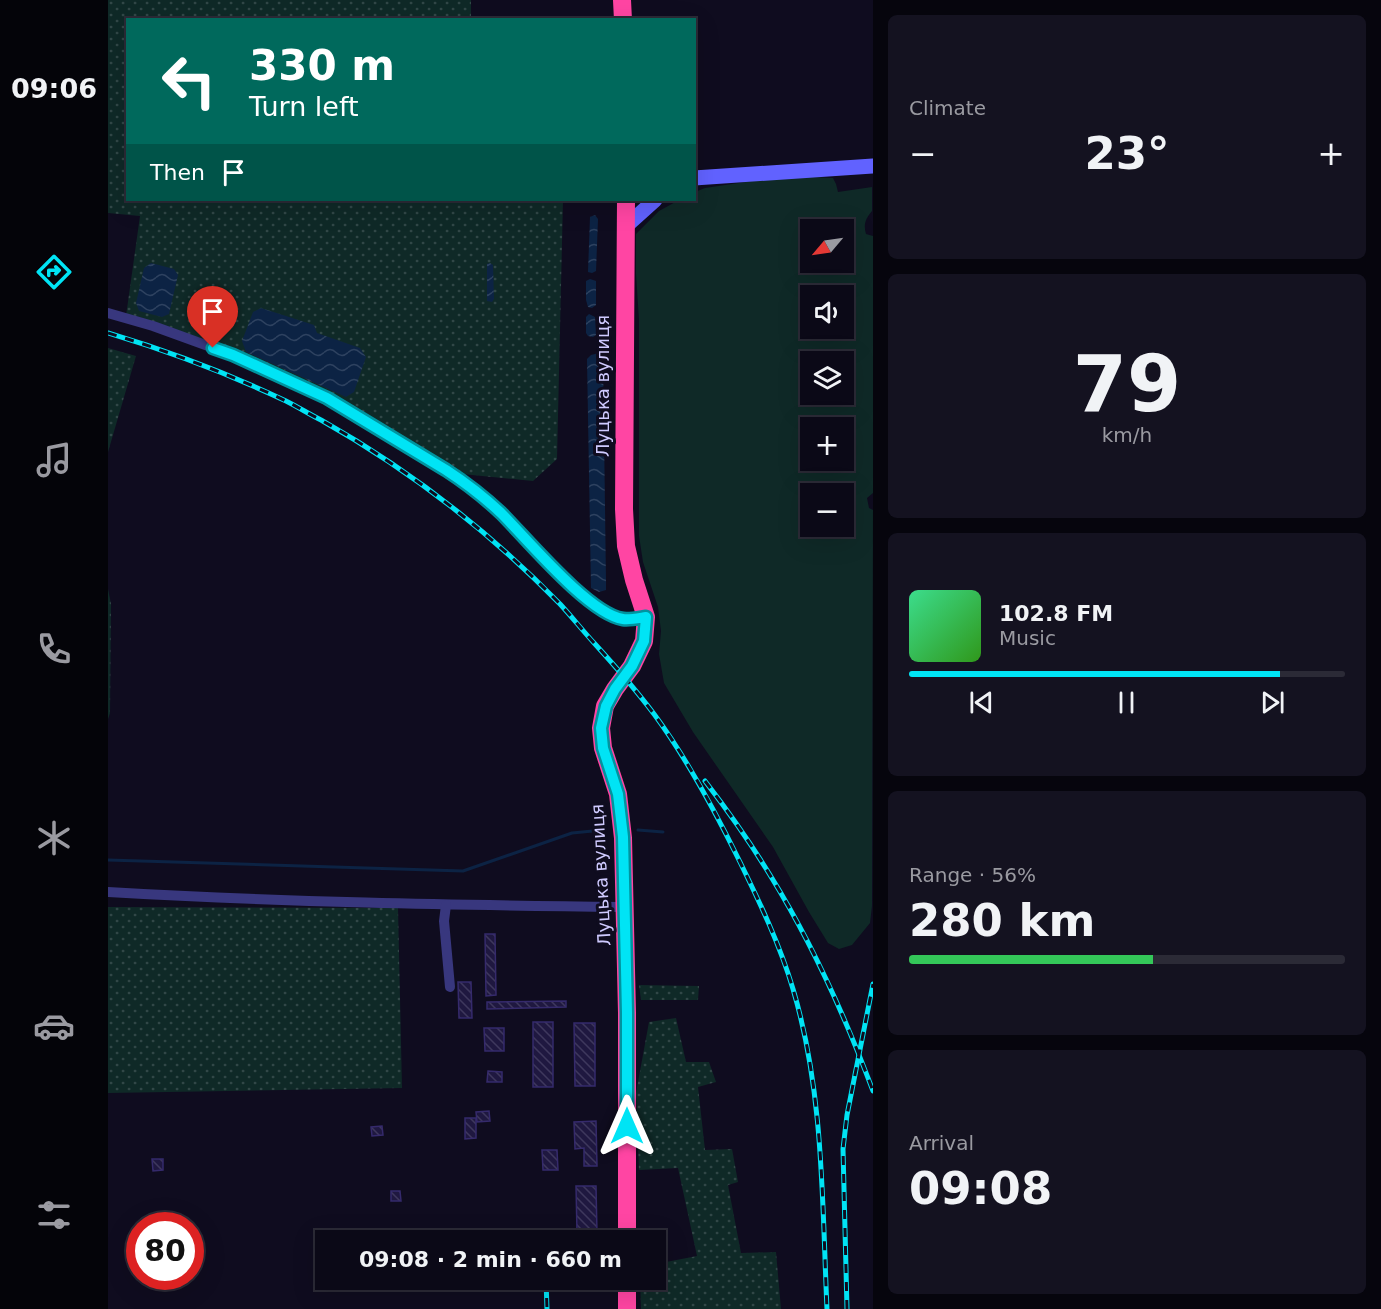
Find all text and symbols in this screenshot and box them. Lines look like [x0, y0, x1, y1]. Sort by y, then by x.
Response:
text: 330 m [249, 41, 395, 90]
icon: left [150, 42, 228, 120]
text: 09:06 [11, 73, 97, 104]
text: Turn left [249, 91, 359, 122]
text: Climate [909, 96, 986, 120]
text: 23° [1084, 127, 1170, 180]
text: − [909, 134, 937, 173]
text: + [1317, 134, 1345, 173]
icon: arrive [217, 156, 250, 189]
text: Then [150, 160, 205, 185]
north arrow [800, 219, 854, 273]
map controls [800, 219, 854, 537]
icon: directions [33, 251, 75, 293]
button: sound [800, 285, 854, 339]
pin [187, 286, 238, 348]
icon: arrive [196, 295, 229, 328]
street label: Луцька вулиця [592, 315, 613, 457]
text: 79 [1073, 339, 1181, 429]
button: layers [800, 351, 854, 405]
button: + [800, 417, 854, 471]
text: km/h [1102, 423, 1152, 447]
icon: music [33, 439, 75, 481]
button: − [800, 483, 854, 537]
text: 102.8 FM [999, 601, 1113, 626]
text: Music [999, 626, 1056, 650]
icon: phone [33, 628, 75, 670]
icon: previous [965, 686, 998, 719]
icon: pause [1110, 686, 1143, 719]
icon: next [1256, 686, 1289, 719]
street label: Луцька вулиця [586, 803, 615, 947]
icon: climate [33, 817, 75, 859]
text: Range · 56% [909, 863, 1036, 887]
text: 280 km [909, 894, 1095, 947]
icon: car [33, 1005, 75, 1047]
position arrow [595, 1094, 659, 1158]
text: Arrival [909, 1131, 974, 1155]
text: 09:08 [909, 1162, 1052, 1215]
icon: filters [33, 1194, 75, 1236]
speed limit sign: 80 [126, 1212, 204, 1290]
text: 09:08 · 2 min · 660 m [359, 1247, 622, 1272]

